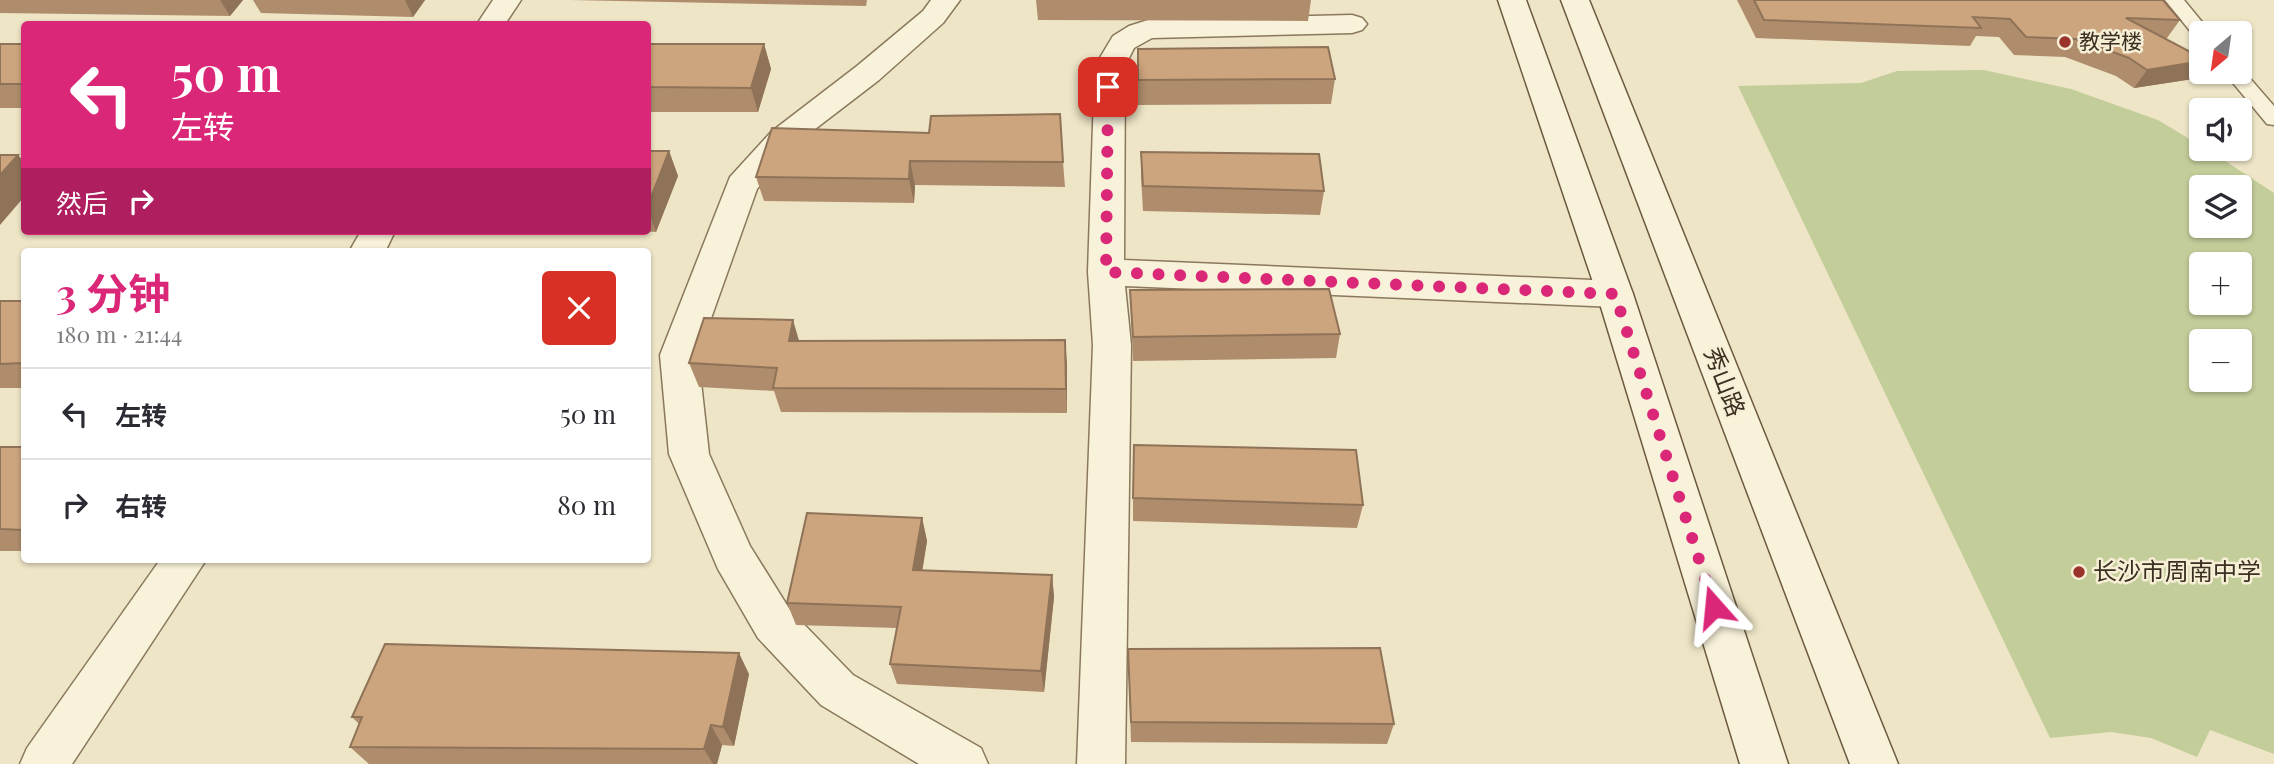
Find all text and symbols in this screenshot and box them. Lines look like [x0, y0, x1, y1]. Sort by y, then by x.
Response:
north arrow [2189, 21, 2252, 84]
map controls [2189, 21, 2252, 392]
place label: 教学楼 [2079, 26, 2142, 54]
marker: 教学楼 [2057, 34, 2073, 50]
text: 50 m [171, 39, 281, 104]
icon: left [56, 49, 147, 140]
pin [1078, 57, 1138, 117]
icon: arrive [1089, 68, 1127, 106]
button: sound [2189, 98, 2252, 161]
text: 左转 [171, 104, 235, 147]
button: layers [2189, 175, 2252, 238]
icon: right [122, 182, 160, 220]
text: 然后 [56, 185, 108, 220]
button: + [2189, 252, 2252, 315]
text: 3 分钟 [56, 264, 170, 320]
button: close [542, 271, 616, 345]
text: 180 m · 21:44 [56, 318, 182, 349]
button: − [2189, 329, 2252, 392]
street label: 秀山路 [1698, 342, 1754, 421]
icon: left [56, 395, 94, 433]
text: 50 m [560, 396, 616, 431]
text: 左转 [115, 397, 167, 432]
icon: right [56, 486, 94, 524]
text: 80 m [557, 487, 616, 522]
text: 右转 [115, 488, 167, 523]
place label: 长沙市周南中学 [2093, 554, 2261, 586]
marker: 长沙市周南中学 [2071, 564, 2087, 580]
position arrow [1677, 570, 1751, 644]

